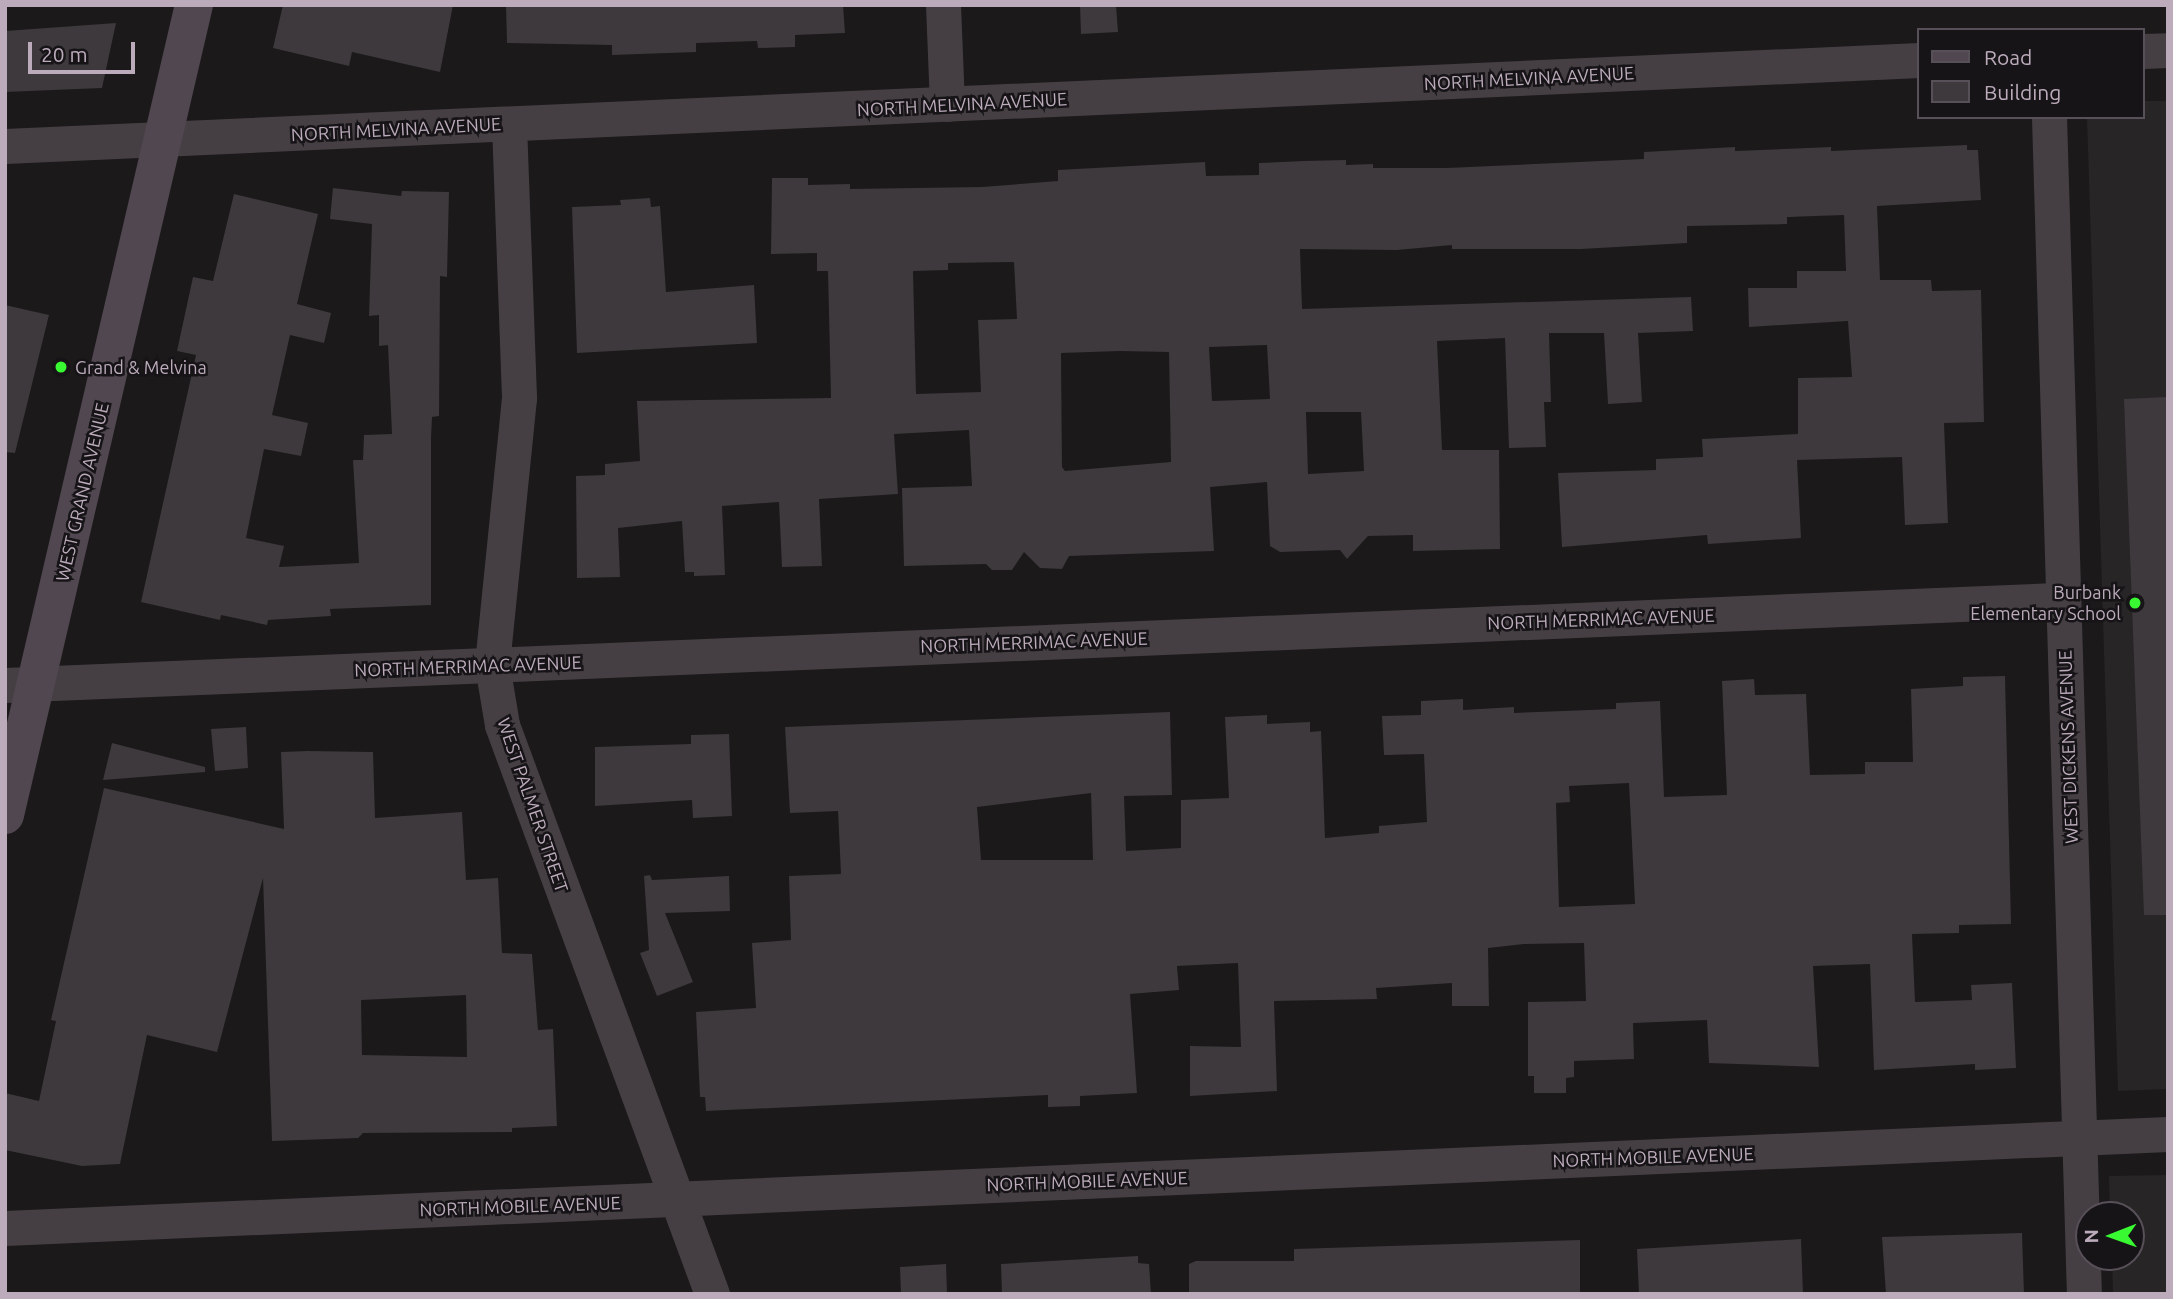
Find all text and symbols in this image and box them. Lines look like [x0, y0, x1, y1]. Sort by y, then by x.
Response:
scale bar [32, 28, 138, 72]
legend [1918, 28, 2145, 119]
text: 20 m [41, 42, 88, 66]
text: Road [1984, 45, 2032, 69]
street label: NORTH MELVINA AVENUE [1423, 62, 1635, 94]
text: Building [1984, 80, 2061, 104]
street label: NORTH MELVINA AVENUE [856, 88, 1068, 120]
street label: NORTH MELVINA AVENUE [290, 113, 502, 145]
place label: Grand & Melvina [75, 356, 207, 378]
marker: Grand & Melvina [53, 359, 69, 375]
street label: WEST GRAND AVENUE [51, 400, 113, 584]
place label: Burbank Elementary School [1970, 582, 2121, 624]
marker: Burbank Elementary School [2127, 595, 2143, 611]
street label: NORTH MERRIMAC AVENUE [1487, 604, 1715, 634]
street label: NORTH MERRIMAC AVENUE [920, 627, 1148, 657]
street label: WEST DICKENS AVENUE [2054, 650, 2082, 844]
street label: NORTH MERRIMAC AVENUE [354, 651, 582, 681]
street label: WEST PALMER STREET [493, 715, 573, 895]
street label: NORTH MOBILE AVENUE [1552, 1143, 1754, 1171]
street label: NORTH MOBILE AVENUE [986, 1167, 1188, 1195]
street label: NORTH MOBILE AVENUE [419, 1192, 621, 1220]
north arrow [2075, 1201, 2145, 1271]
text: N [2080, 1229, 2102, 1244]

